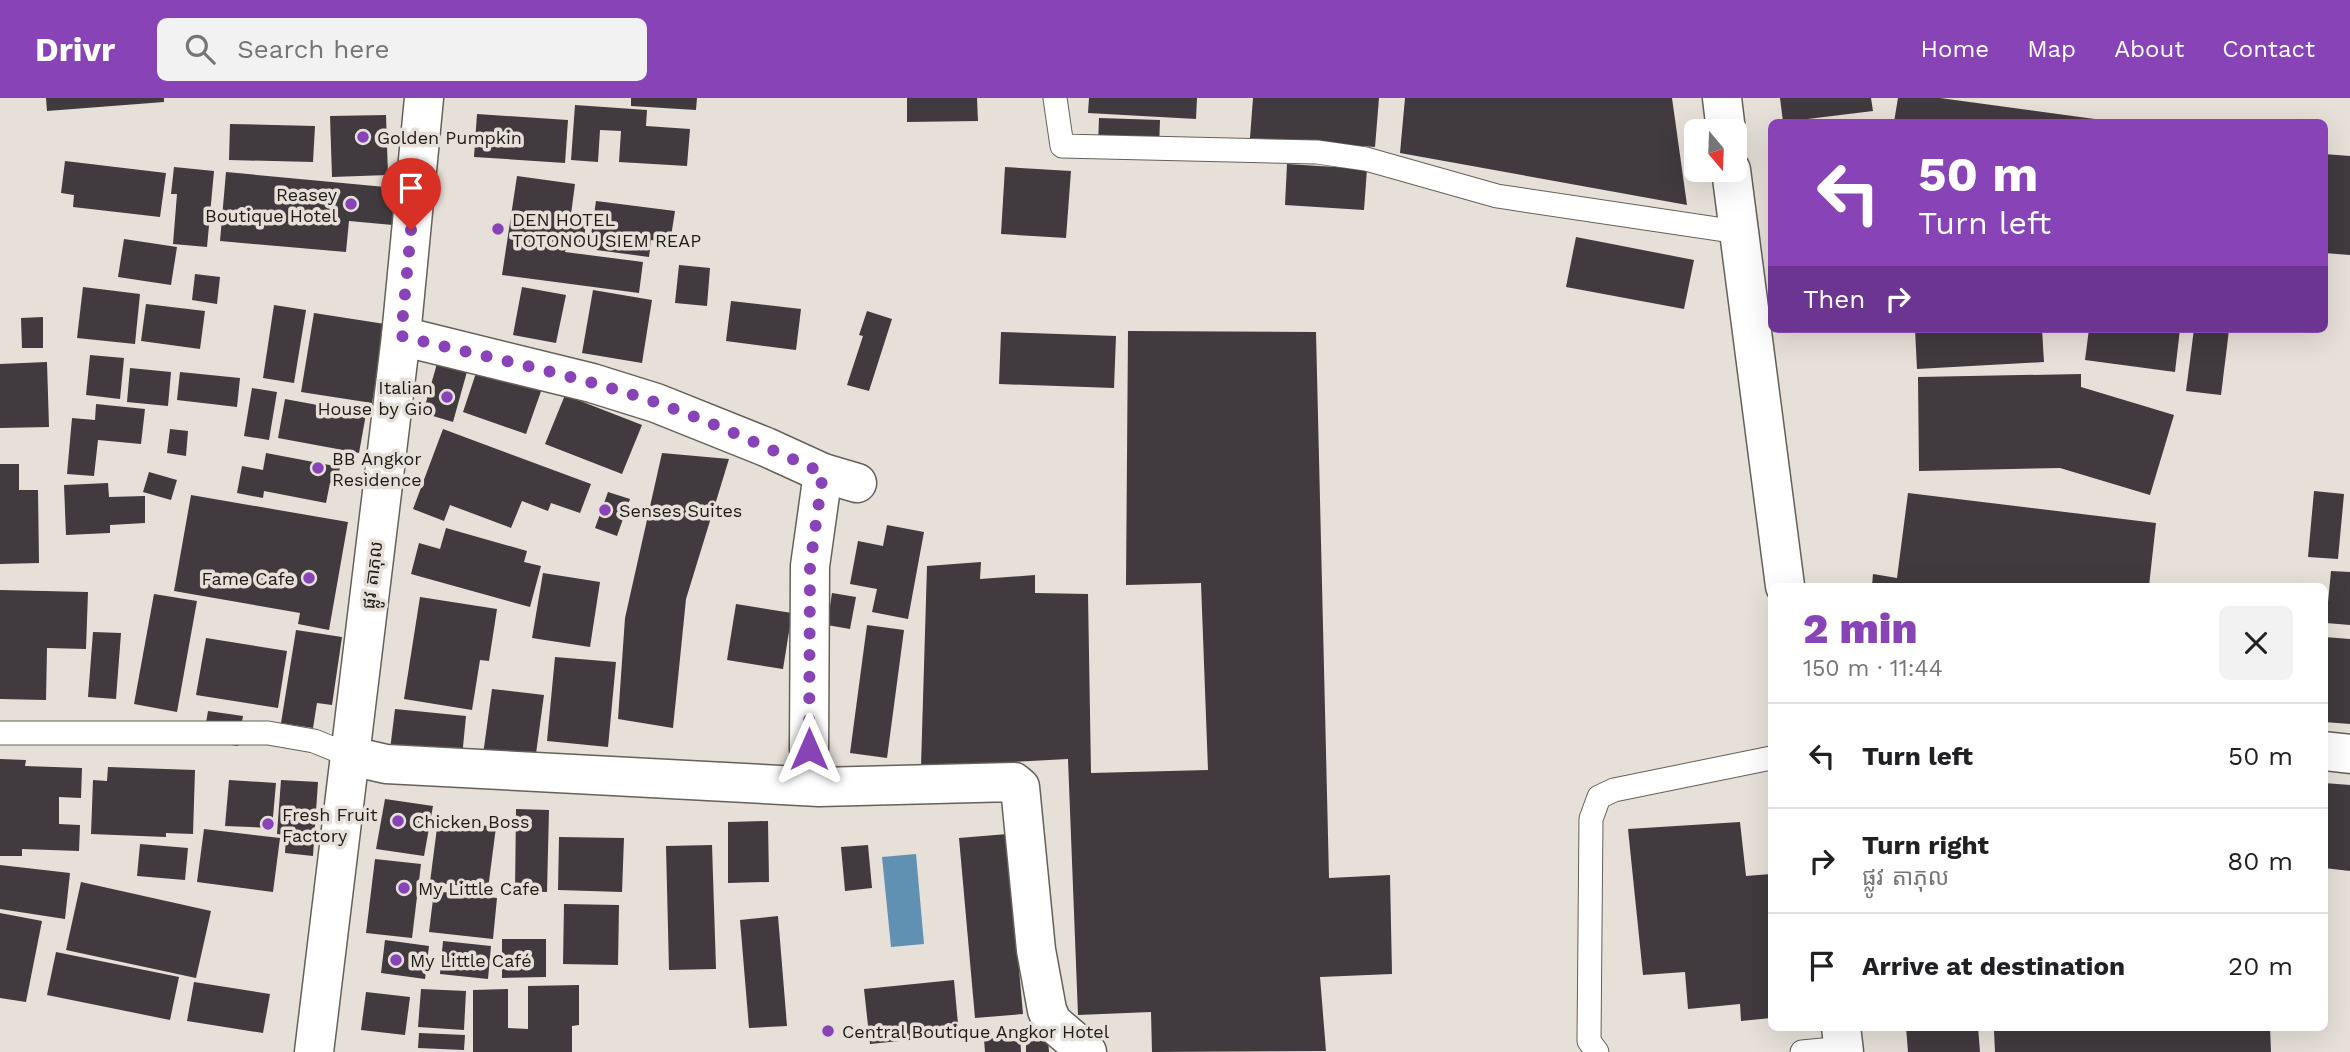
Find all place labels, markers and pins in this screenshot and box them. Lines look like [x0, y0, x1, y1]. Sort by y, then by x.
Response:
place label: Golden Pumpkin [377, 127, 522, 148]
marker: Golden Pumpkin [355, 129, 371, 145]
pin [381, 158, 441, 230]
place label: Reasey Boutique Hotel [205, 184, 338, 226]
marker: Reasey Boutique Hotel [343, 196, 359, 212]
place label: DEN HOTEL TOTONOU SIEM REAP [512, 209, 701, 251]
marker: DEN HOTEL TOTONOU SIEM REAP [490, 221, 506, 237]
place label: Italian House by Gio [317, 377, 433, 419]
marker: Italian House by Gio [439, 389, 455, 405]
place label: BB Angkor Residence [332, 448, 422, 490]
marker: BB Angkor Residence [310, 460, 326, 476]
place label: Senses Suites [619, 500, 742, 521]
marker: Senses Suites [597, 502, 613, 518]
place label: Fame Cafe [201, 568, 295, 589]
marker: Fame Cafe [301, 570, 317, 586]
place label: Fresh Fruit Factory [282, 804, 378, 846]
place label: Chicken Boss [412, 811, 529, 832]
marker: Chicken Boss [390, 813, 406, 829]
marker: Fresh Fruit Factory [260, 816, 276, 832]
place label: My Little Cafe [418, 878, 540, 899]
marker: My Little Cafe [396, 880, 412, 896]
place label: My Little Café [410, 950, 532, 971]
marker: My Little Café [388, 952, 404, 968]
place label: Central Boutique Angkor Hotel [842, 1021, 1110, 1042]
marker: Central Boutique Angkor Hotel [820, 1023, 836, 1039]

